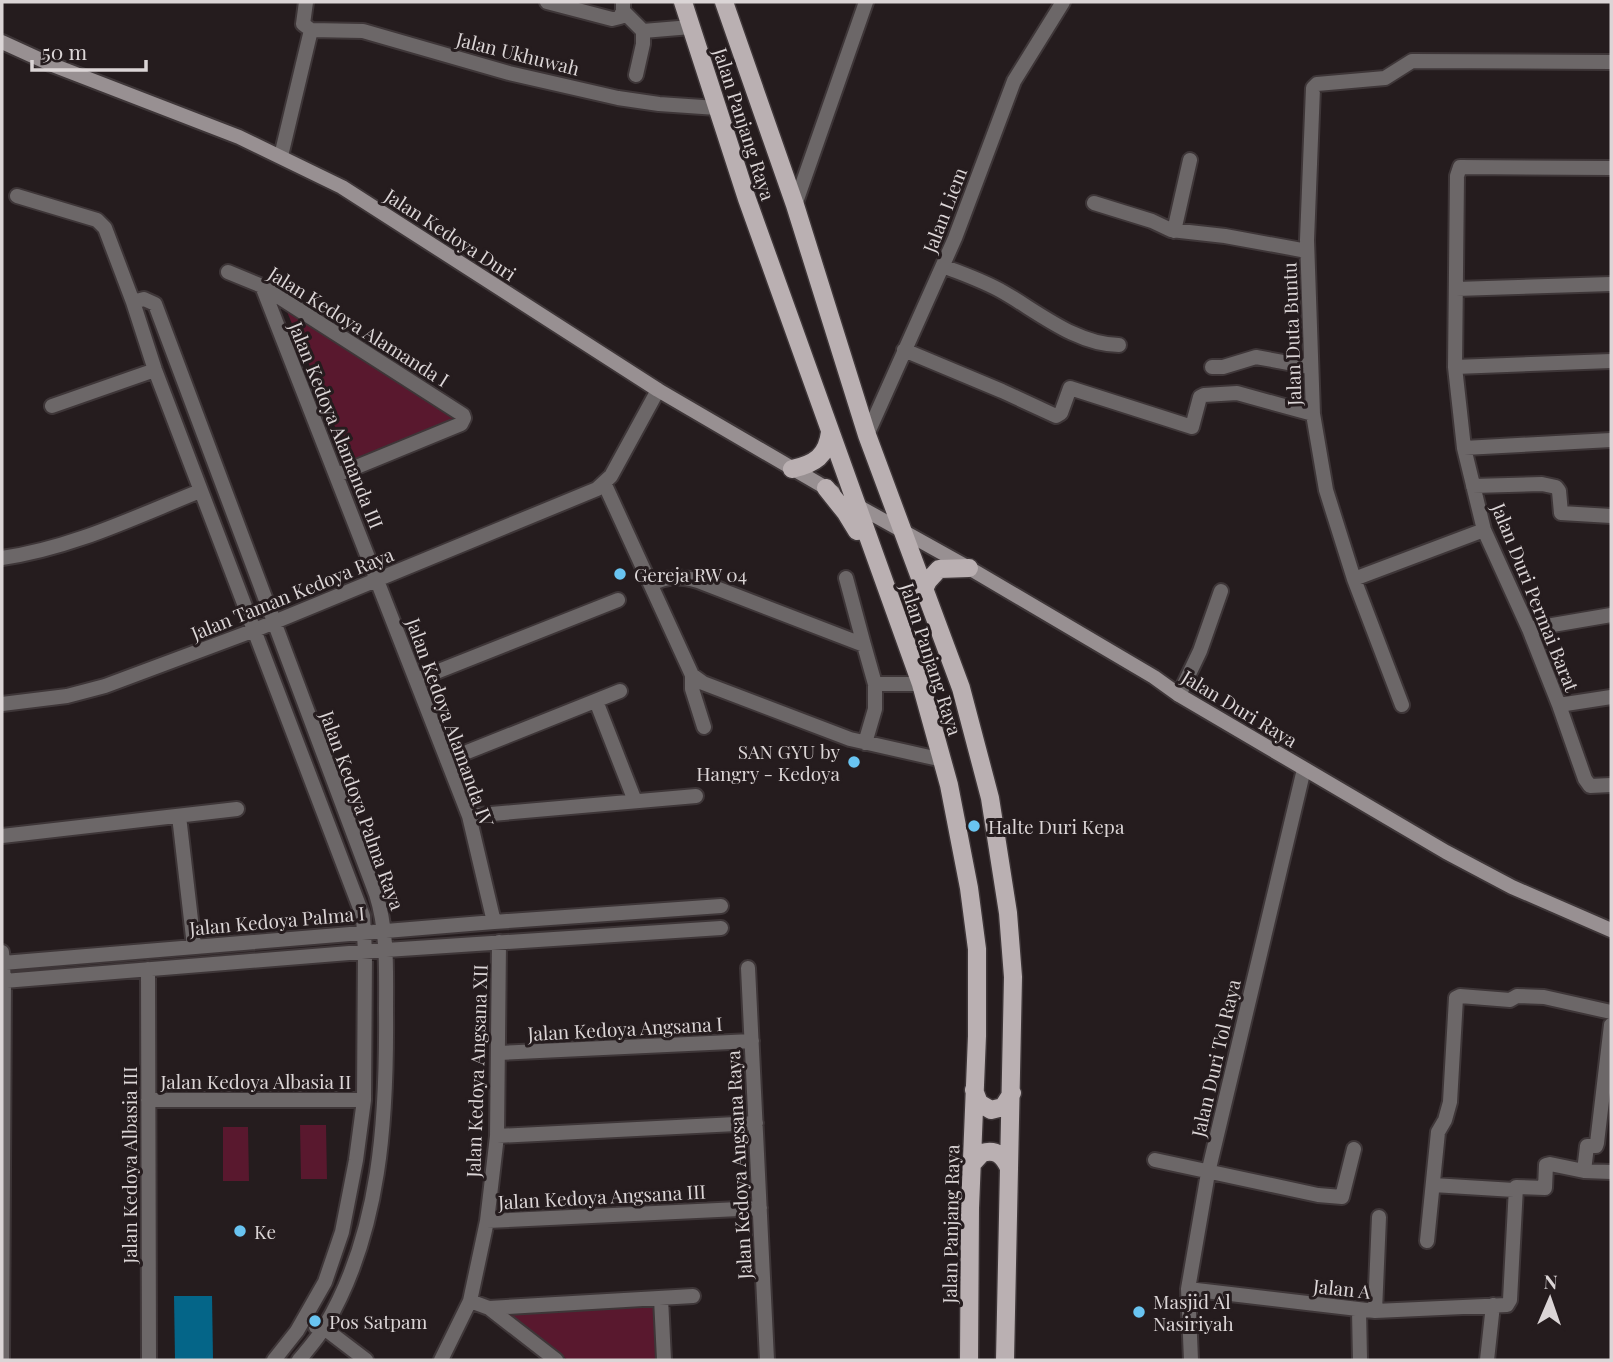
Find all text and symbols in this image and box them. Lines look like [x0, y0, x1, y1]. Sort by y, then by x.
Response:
street label: Jalan Ukhuwah [453, 25, 582, 81]
scale bar [32, 28, 145, 72]
text: 50 m [42, 37, 88, 65]
street label: Jalan Panjang Raya [708, 43, 782, 204]
street label: Jalan Liem [915, 163, 972, 257]
street label: Jalan Kedoya Duri [379, 181, 522, 286]
street label: Jalan Kedoya Alamanda I [263, 259, 454, 392]
street label: Jalan Duta Buntu [1276, 262, 1307, 407]
street label: Jalan Kedoya Alamanda III [283, 317, 390, 532]
street label: Jalan Duri Permai Barat [1486, 498, 1586, 695]
street label: Jalan Taman Kedoya Raya [186, 540, 398, 646]
place label: Gereja RW 04 [634, 561, 747, 587]
marker: Gereja RW 04 [612, 566, 628, 582]
street label: Jalan Panjang Raya [895, 578, 969, 739]
street label: Jalan Kedoya Alamanda IV [401, 613, 501, 831]
street label: Jalan Duri Raya [1177, 663, 1303, 753]
street label: Jalan Kedoya Palma Raya [314, 706, 411, 914]
place label: SAN GYU by Hangry - Kedoya [696, 738, 841, 786]
marker: SAN GYU by Hangry - Kedoya [846, 754, 862, 770]
place label: Halte Duri Kepa [988, 813, 1125, 839]
marker: Halte Duri Kepa [966, 818, 982, 834]
street label: Jalan Kedoya Palma I [187, 899, 366, 941]
street label: Jalan Kedoya Angsana XII [459, 964, 493, 1179]
street label: Jalan Duri Tol Raya [1184, 976, 1246, 1140]
street label: Jalan Kedoya Angsana I [526, 1010, 723, 1046]
street label: Jalan Kedoya Angsana Raya [719, 1049, 757, 1281]
street label: Jalan Kedoya Albasia III [116, 1066, 142, 1265]
street label: Jalan Kedoya Albasia II [160, 1068, 351, 1094]
street label: Jalan Panjang Raya [936, 1144, 964, 1305]
street label: Jalan Kedoya Angsana III [496, 1178, 707, 1214]
place label: Ke [254, 1218, 276, 1244]
marker: Ke [232, 1223, 248, 1239]
north arrow [1515, 1264, 1585, 1334]
text: N [1543, 1268, 1558, 1294]
street label: Jalan A [1311, 1272, 1373, 1304]
place label: Masjid Al Nasiriyah [1153, 1288, 1234, 1336]
marker: Masjid Al Nasiriyah [1131, 1304, 1147, 1320]
place label: Pos Satpam [329, 1308, 427, 1334]
marker: Pos Satpam [307, 1313, 323, 1329]

